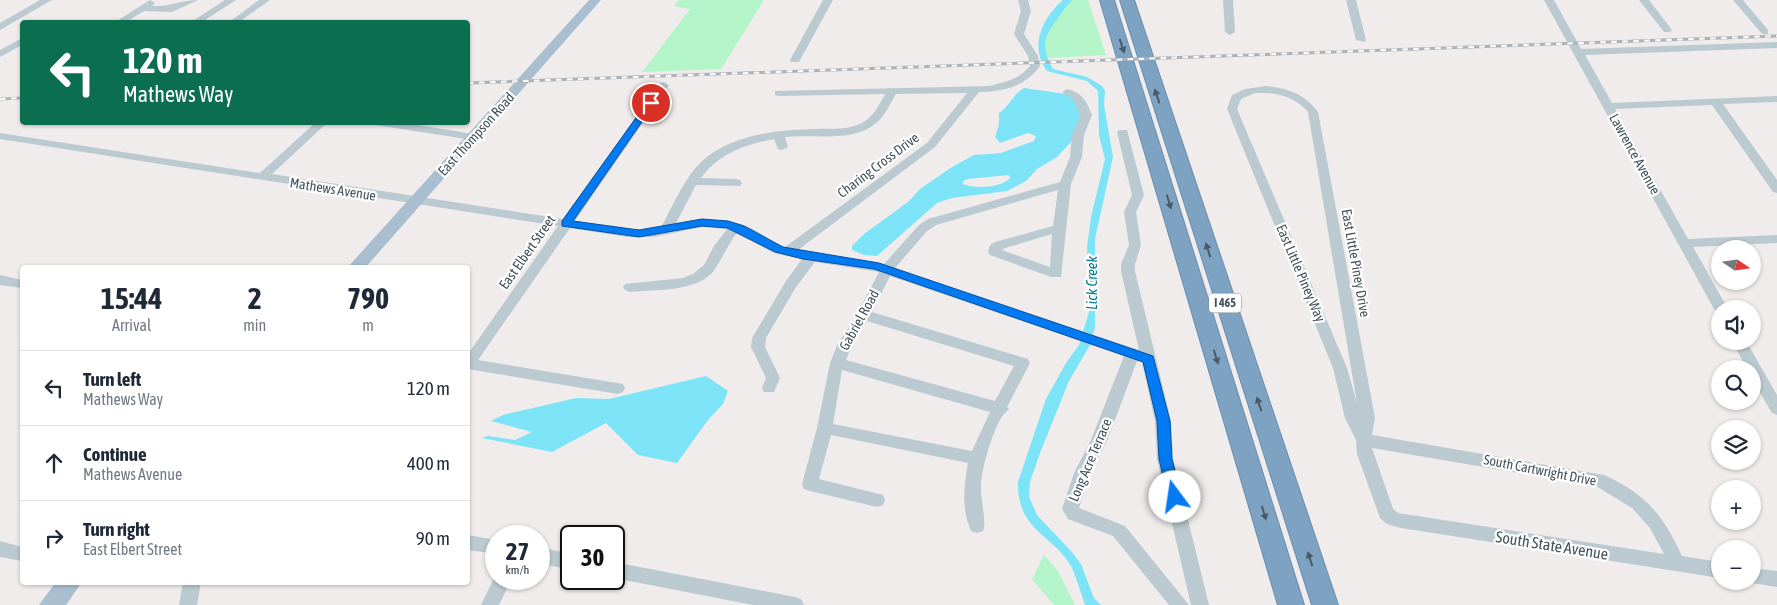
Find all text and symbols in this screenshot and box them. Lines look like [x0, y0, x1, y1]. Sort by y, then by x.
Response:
one-way arrow [1118, 39, 1126, 54]
icon: left [40, 40, 105, 105]
text: 120 m [123, 40, 202, 80]
text: Mathews Way [123, 81, 233, 107]
pin [630, 82, 672, 124]
one-way arrow [1153, 88, 1161, 103]
street label: East Thompson Road [434, 89, 518, 179]
icon: arrive [637, 89, 665, 117]
street label: Lawrence Avenue [1606, 111, 1664, 197]
street label: Charing Cross Drive [834, 129, 922, 201]
street label: Mathews Avenue [289, 174, 377, 204]
one-way arrow [1166, 195, 1174, 210]
street label: East Little Piney Drive [1339, 208, 1373, 318]
street label: East Elbert Street [496, 212, 558, 292]
street label: East Little Piney Way [1273, 222, 1329, 324]
north arrow [1711, 240, 1761, 290]
map controls [1711, 240, 1761, 590]
one-way arrow [1204, 242, 1212, 257]
water label: Lick Creek [1083, 256, 1100, 310]
text: 15:44 [101, 281, 162, 315]
text: 2 [248, 281, 262, 315]
text: 790 [347, 281, 389, 315]
street label: Gabriel Road [836, 287, 882, 353]
road number: I 465 [1209, 294, 1241, 312]
button: sound [1711, 300, 1761, 350]
text: Arrival [112, 316, 151, 334]
text: min [243, 316, 266, 334]
text: m [362, 316, 374, 334]
one-way arrow [1213, 350, 1221, 365]
button: search [1711, 360, 1761, 410]
text: Turn left [83, 368, 141, 390]
icon: left [40, 374, 68, 402]
text: 120 m [407, 377, 450, 399]
text: Mathews Way [83, 390, 163, 408]
one-way arrow [1255, 397, 1262, 412]
street label: Long Acre Terrace [1065, 416, 1115, 504]
button: layers [1711, 420, 1761, 470]
text: Continue [83, 443, 147, 465]
icon: ahead [40, 449, 68, 477]
street label: South Cartwright Drive [1482, 451, 1598, 489]
text: 400 m [407, 452, 450, 474]
text: Mathews Avenue [83, 465, 182, 483]
position arrow [1148, 470, 1200, 522]
button: + [1711, 480, 1761, 530]
one-way arrow [1260, 506, 1268, 521]
text: Turn right [83, 518, 150, 540]
icon: right [40, 524, 68, 552]
speed limit sign: 30 [560, 525, 625, 590]
text: 90 m [416, 527, 450, 549]
street label: South State Avenue [1495, 527, 1609, 563]
text: 27 [506, 537, 529, 565]
text: East Elbert Street [83, 540, 182, 558]
button: − [1711, 540, 1761, 590]
one-way arrow [1306, 551, 1313, 566]
text: km/h [506, 563, 529, 577]

